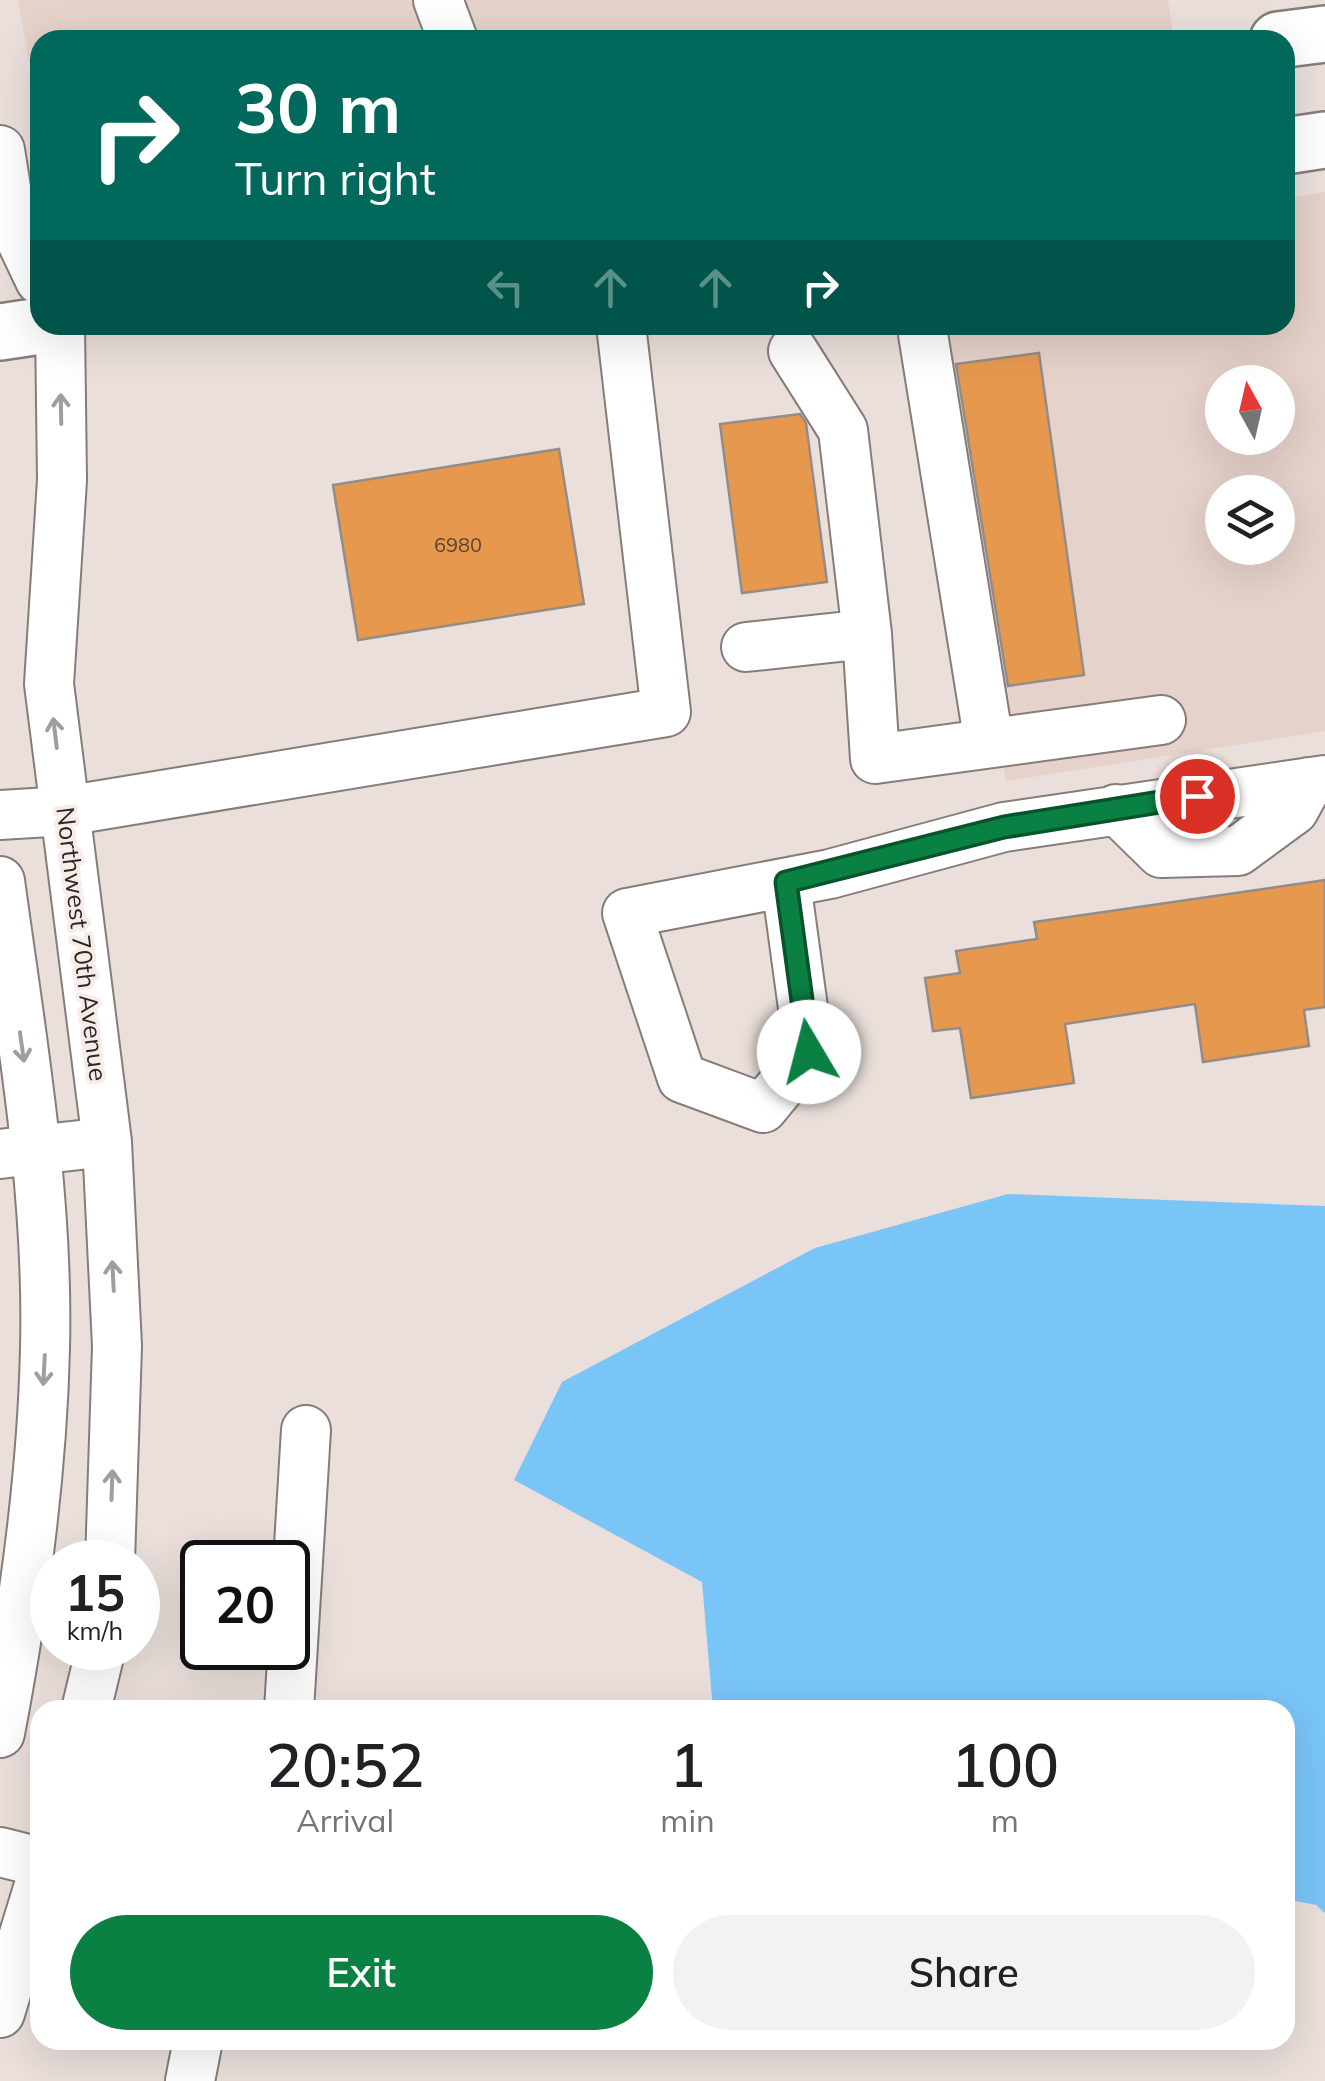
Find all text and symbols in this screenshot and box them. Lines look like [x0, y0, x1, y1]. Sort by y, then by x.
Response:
text: 30 m [235, 63, 401, 151]
icon: right [70, 70, 200, 200]
text: Turn right [235, 150, 436, 206]
icon: left [478, 260, 533, 315]
icon: ahead [583, 260, 638, 315]
icon: ahead [688, 260, 743, 315]
icon: right [793, 260, 848, 315]
north arrow [1205, 365, 1295, 455]
map controls [1205, 365, 1295, 565]
one-way arrow [52, 393, 70, 426]
button: layers [1205, 475, 1295, 565]
house number: 6980 [434, 532, 482, 557]
one-way arrow [45, 717, 64, 750]
pin [1155, 754, 1240, 839]
icon: arrive [1170, 769, 1225, 824]
street label: Northwest 70th Avenue [50, 805, 115, 1083]
position arrow [757, 1000, 861, 1104]
one-way arrow [13, 1030, 32, 1062]
one-way arrow [104, 1260, 123, 1292]
one-way arrow [34, 1354, 53, 1386]
one-way arrow [103, 1470, 122, 1502]
speed limit sign: 20 [180, 1540, 310, 1670]
text: 15 [65, 1561, 125, 1624]
text: km/h [67, 1615, 123, 1646]
text: 20:52 [266, 1727, 424, 1802]
text: 1 [670, 1727, 706, 1802]
text: 100 [951, 1727, 1059, 1802]
text: Arrival [296, 1800, 394, 1840]
text: min [660, 1800, 715, 1840]
text: m [991, 1800, 1019, 1840]
button: Exit [70, 1915, 653, 2030]
button: Share [673, 1915, 1255, 2030]

